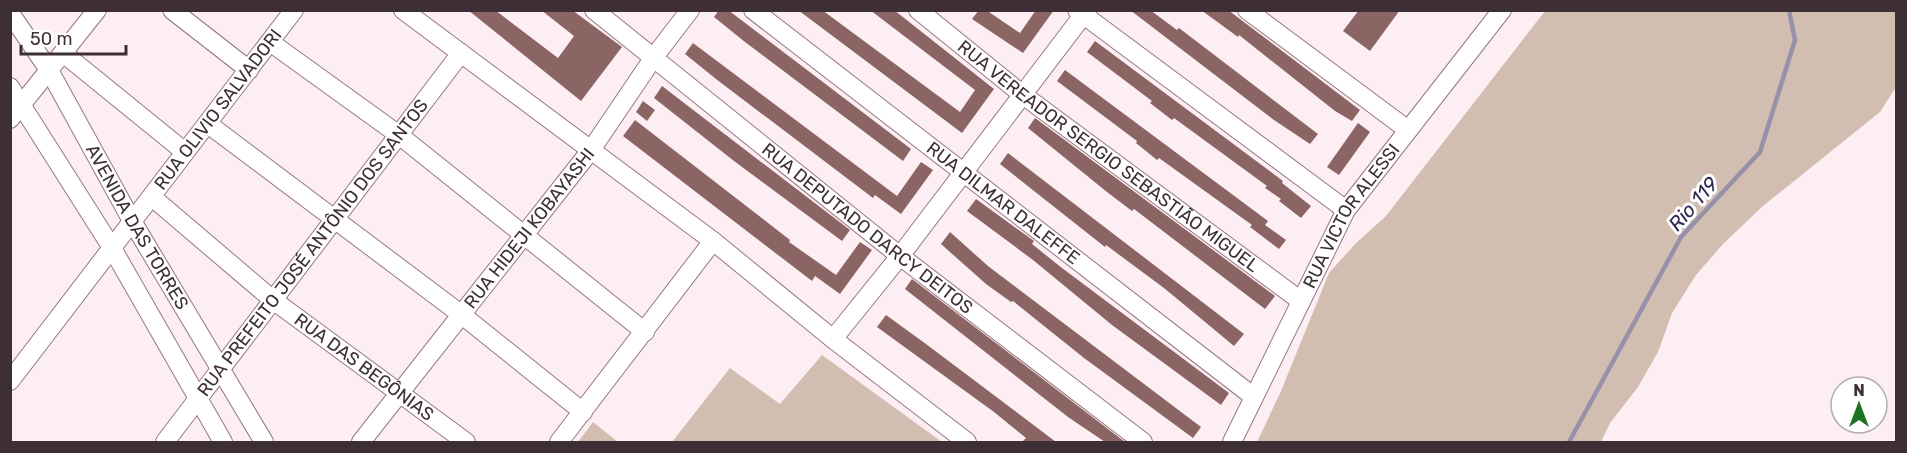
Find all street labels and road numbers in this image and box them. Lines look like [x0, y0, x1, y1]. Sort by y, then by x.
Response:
street label: RUA OLIVIO SALVADORI [149, 25, 286, 194]
street label: RUA VEREADOR SERGIO SEBASTIÃO MIGUEL [953, 36, 1263, 277]
street label: RUA PREFEITO JOSÉ ANTÔNIO DOS SANTOS [193, 95, 433, 401]
street label: RUA DILMAR DALEFFE [922, 137, 1084, 269]
street label: RUA DEPUTADO DARCY DEITOS [757, 138, 977, 319]
street label: RUA VICTOR ALESSI [1298, 139, 1404, 292]
street label: AVENIDA DAS TORRES [81, 141, 193, 313]
street label: RUA HIDEJI KOBAYASHI [459, 144, 599, 313]
street label: RUA DAS BEGÔNIAS [290, 308, 438, 426]

